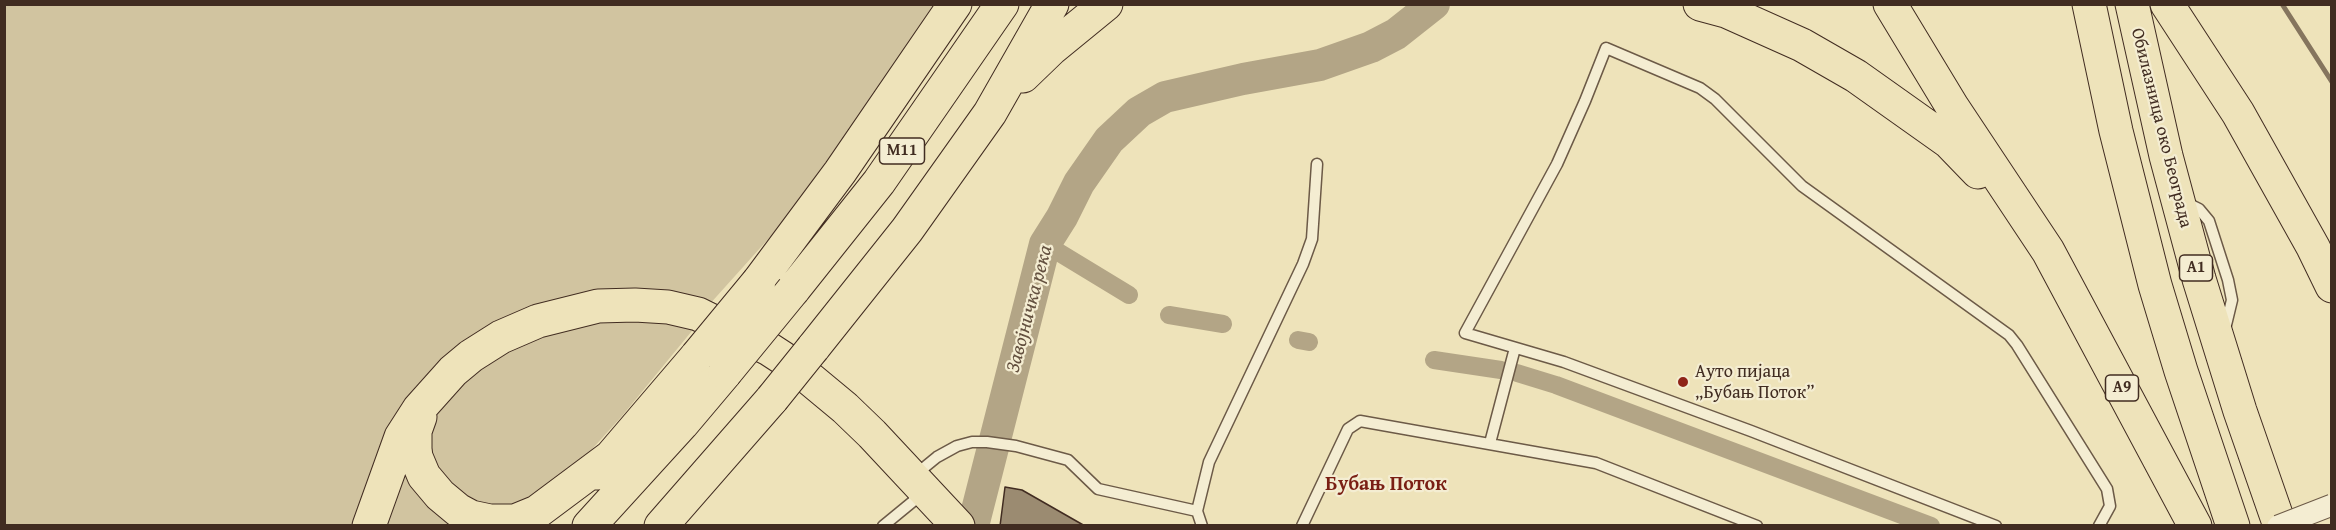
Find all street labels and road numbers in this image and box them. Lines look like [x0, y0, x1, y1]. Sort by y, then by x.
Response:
street label: Обилазница око Београда [2126, 26, 2196, 230]
road number: M11 [880, 138, 924, 164]
road number: A1 [2180, 255, 2212, 281]
road number: A9 [2106, 375, 2138, 401]

